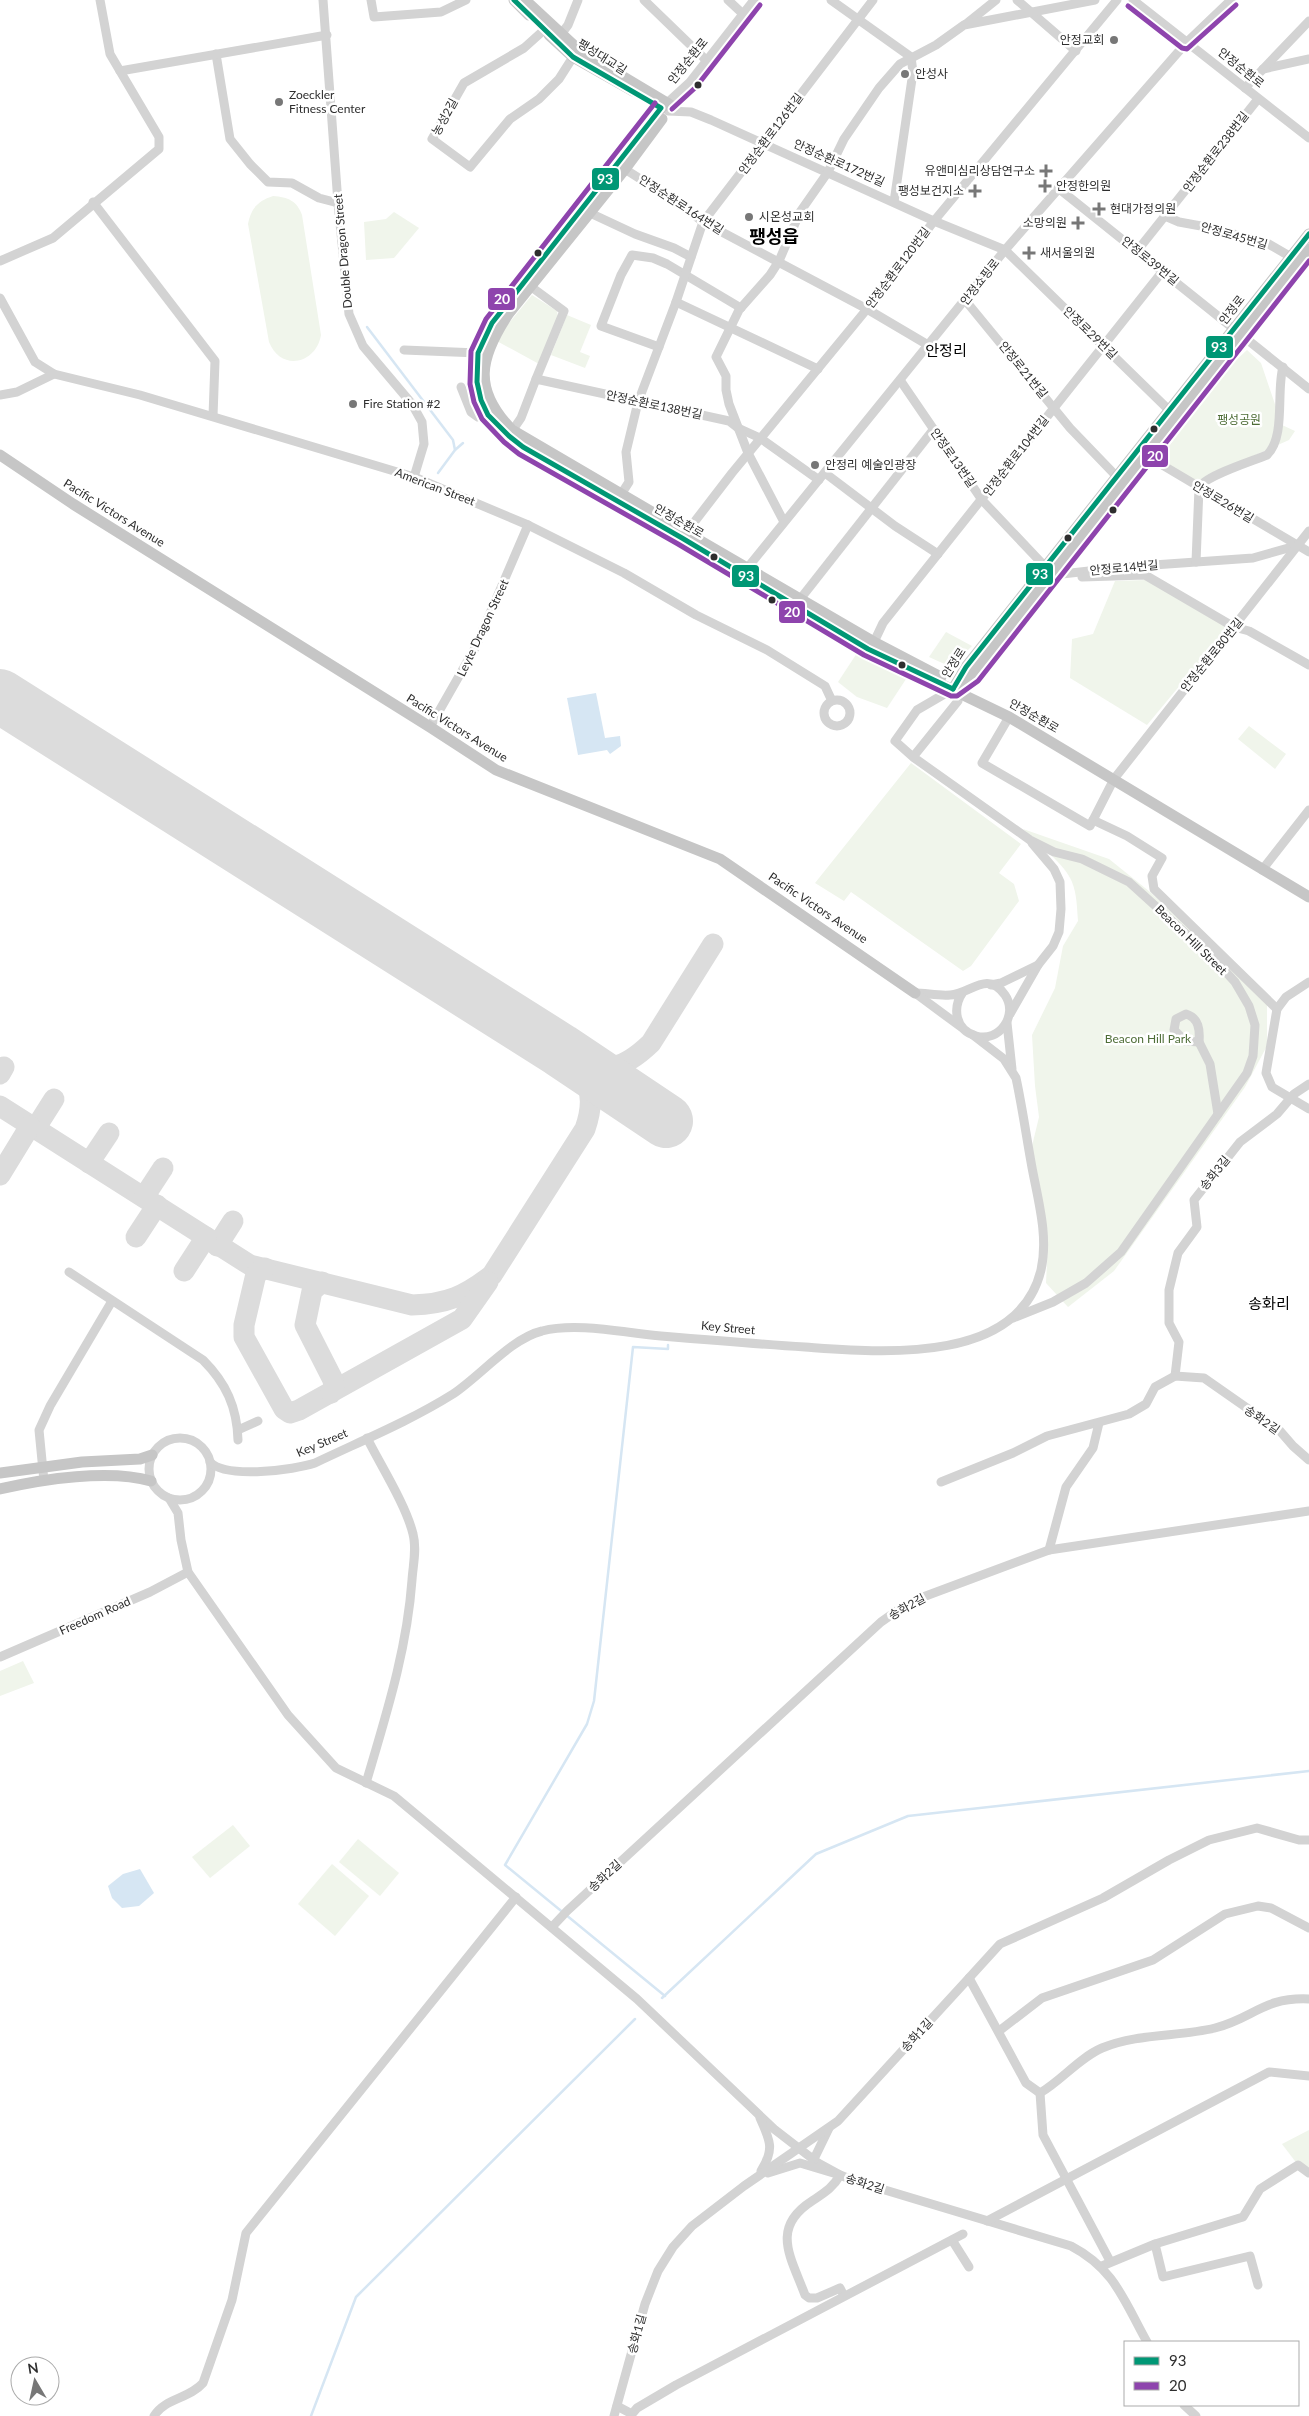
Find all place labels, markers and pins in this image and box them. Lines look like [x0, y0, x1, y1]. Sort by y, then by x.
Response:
place label: 안정교회 [1060, 32, 1104, 47]
marker: 안정교회 [1108, 34, 1120, 46]
place label: 안성사 [915, 66, 948, 81]
marker: 안성사 [899, 68, 911, 80]
unlabelled marker [693, 80, 703, 90]
place label: Zoeckler Fitness Center [289, 87, 366, 116]
marker: Zoeckler Fitness Center [273, 96, 285, 108]
place label: 유앤미심리상담연구소 [925, 163, 1035, 178]
marker: 유앤미심리상담연구소 [1039, 164, 1053, 178]
place label: 안정한의원 [1056, 178, 1111, 193]
marker: 안정한의원 [1038, 179, 1052, 193]
place label: 팽성보건지소 [898, 183, 964, 198]
marker: 팽성보건지소 [968, 184, 982, 198]
place label: 현대가정의원 [1110, 201, 1176, 216]
marker: 현대가정의원 [1092, 202, 1106, 216]
place label: 시온성교회 [759, 209, 814, 224]
marker: 시온성교회 [743, 211, 755, 223]
place label: 소망의원 [1023, 215, 1067, 230]
marker: 소망의원 [1071, 216, 1085, 230]
place label: 새서울의원 [1040, 245, 1095, 260]
marker: 새서울의원 [1022, 246, 1036, 260]
unlabelled marker [533, 248, 543, 258]
place label: Fire Station #2 [363, 396, 441, 411]
marker: Fire Station #2 [347, 398, 359, 410]
unlabelled marker [1149, 424, 1159, 434]
place label: 안정리 예술인광장 [825, 457, 916, 472]
marker: 안정리 예술인광장 [809, 459, 821, 471]
unlabelled marker [1108, 505, 1118, 515]
unlabelled marker [1063, 533, 1073, 543]
unlabelled marker [709, 552, 719, 562]
unlabelled marker [767, 595, 777, 605]
unlabelled marker [897, 660, 907, 670]

